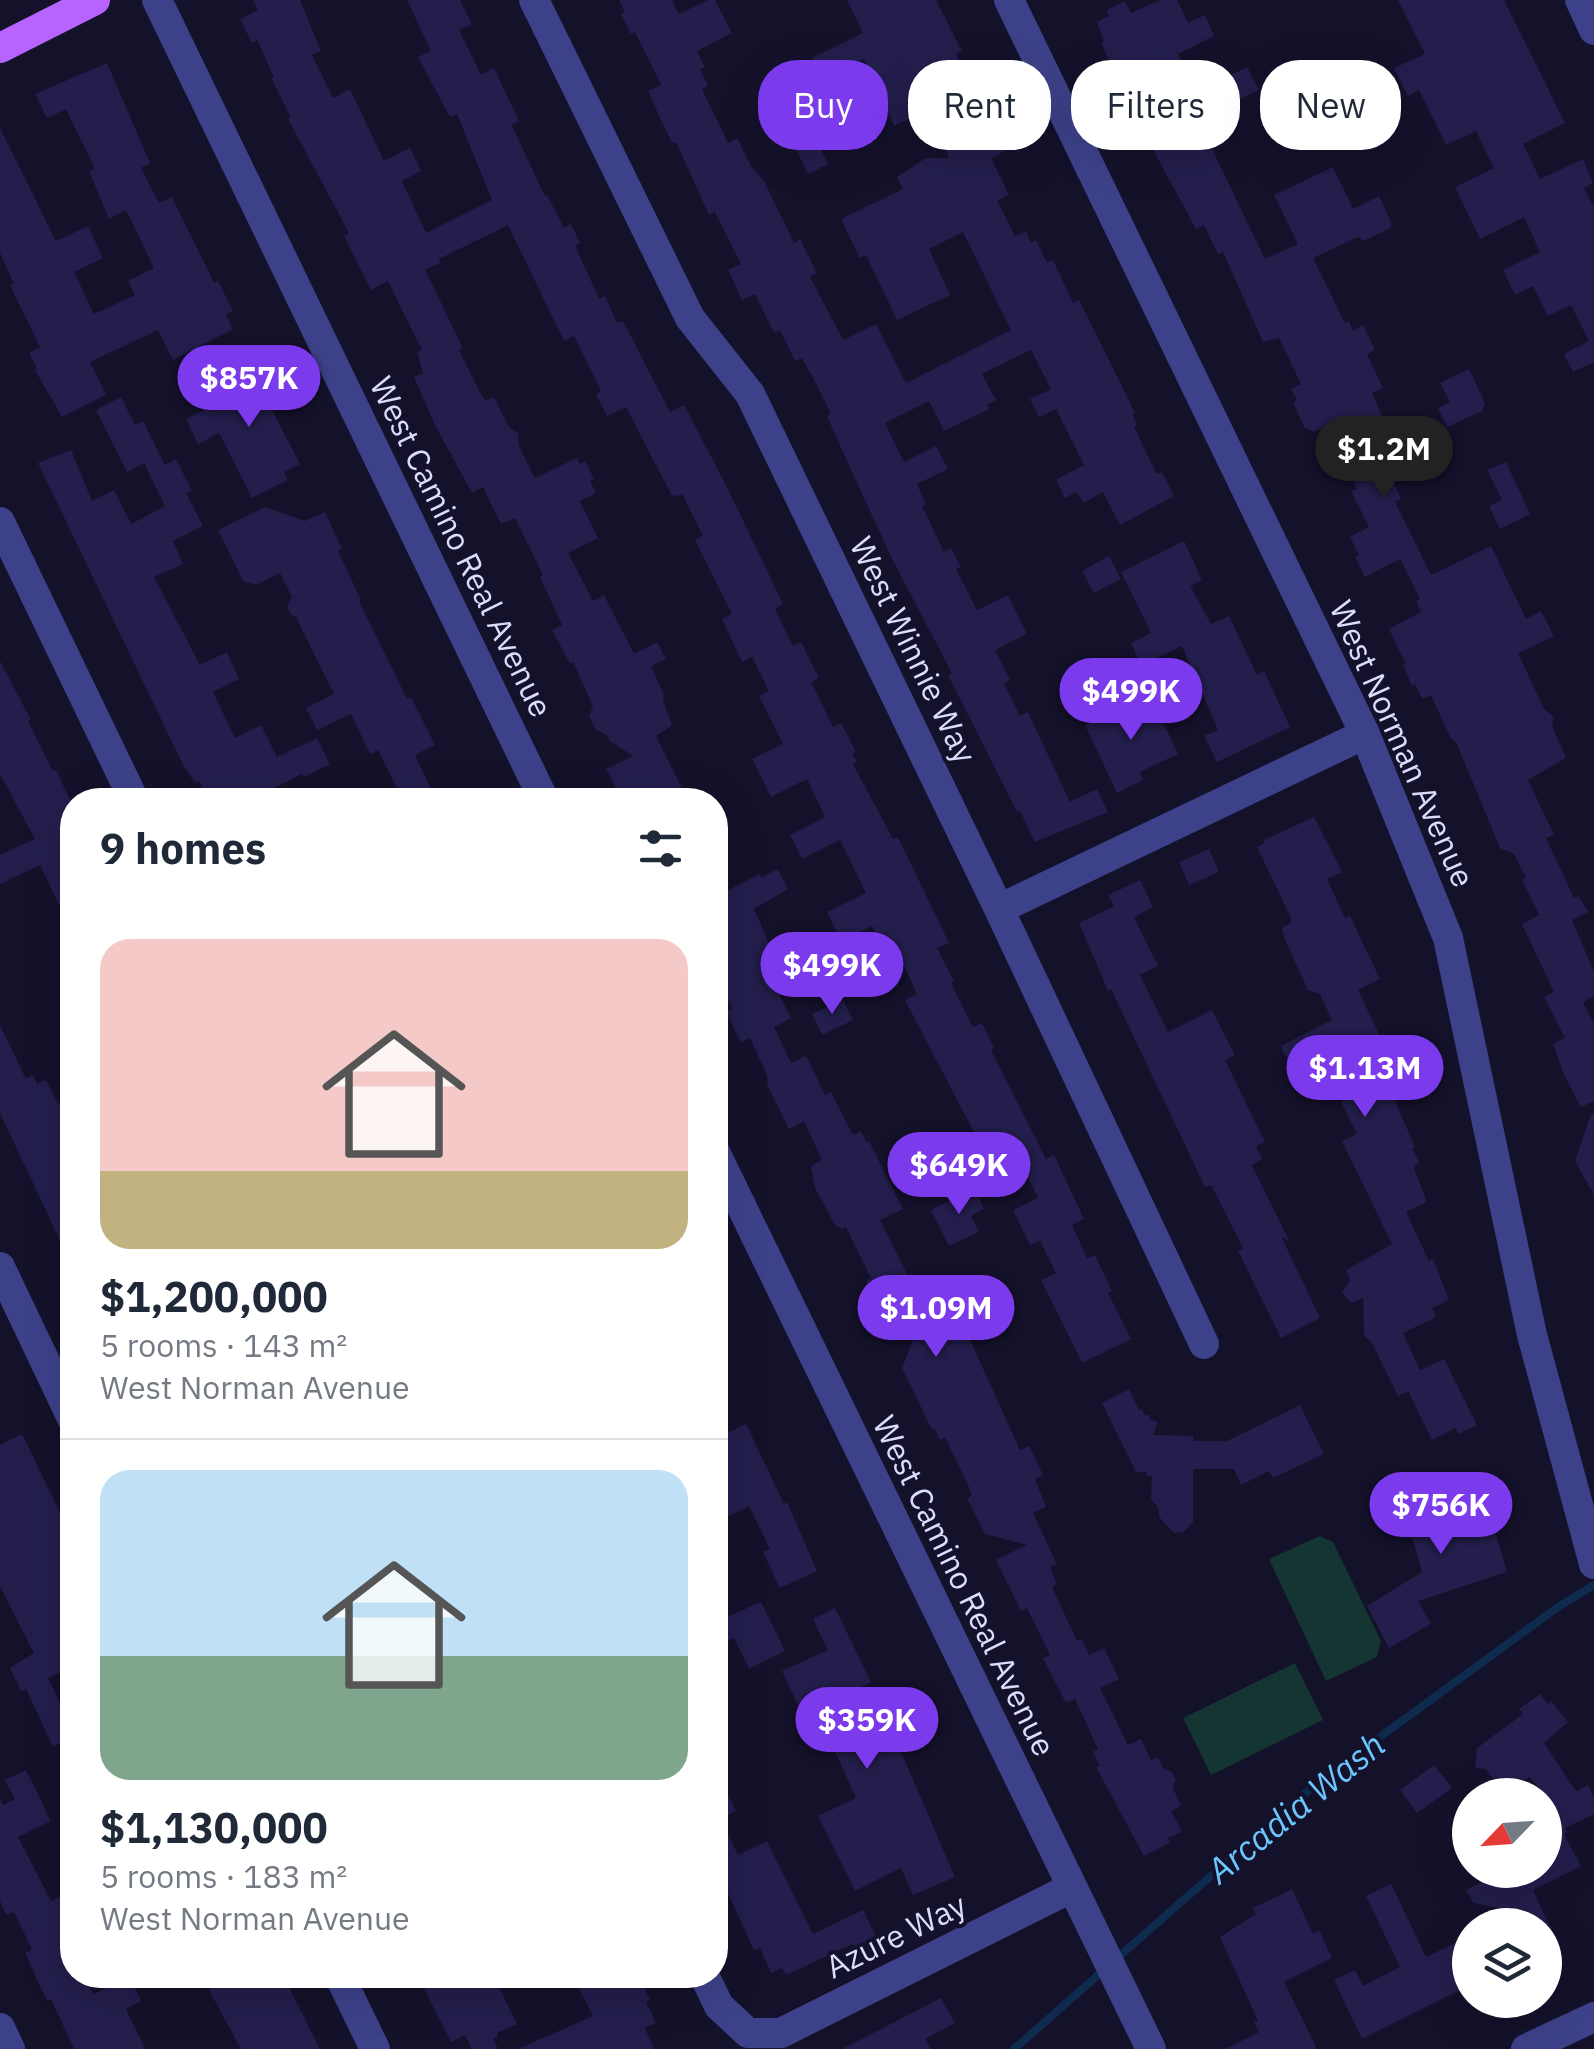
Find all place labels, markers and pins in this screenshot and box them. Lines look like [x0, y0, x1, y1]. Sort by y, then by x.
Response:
pin: $857K [179, 345, 319, 430]
pin: $1.2M [1314, 416, 1454, 501]
pin: $499K [1061, 658, 1201, 743]
pin: $499K [762, 932, 902, 1017]
pin: $1.13M [1284, 1035, 1446, 1120]
pin: $649K [889, 1132, 1029, 1217]
pin: $1.09M [855, 1275, 1017, 1360]
pin: $756K [1371, 1472, 1511, 1557]
pin: $359K [797, 1687, 937, 1772]

